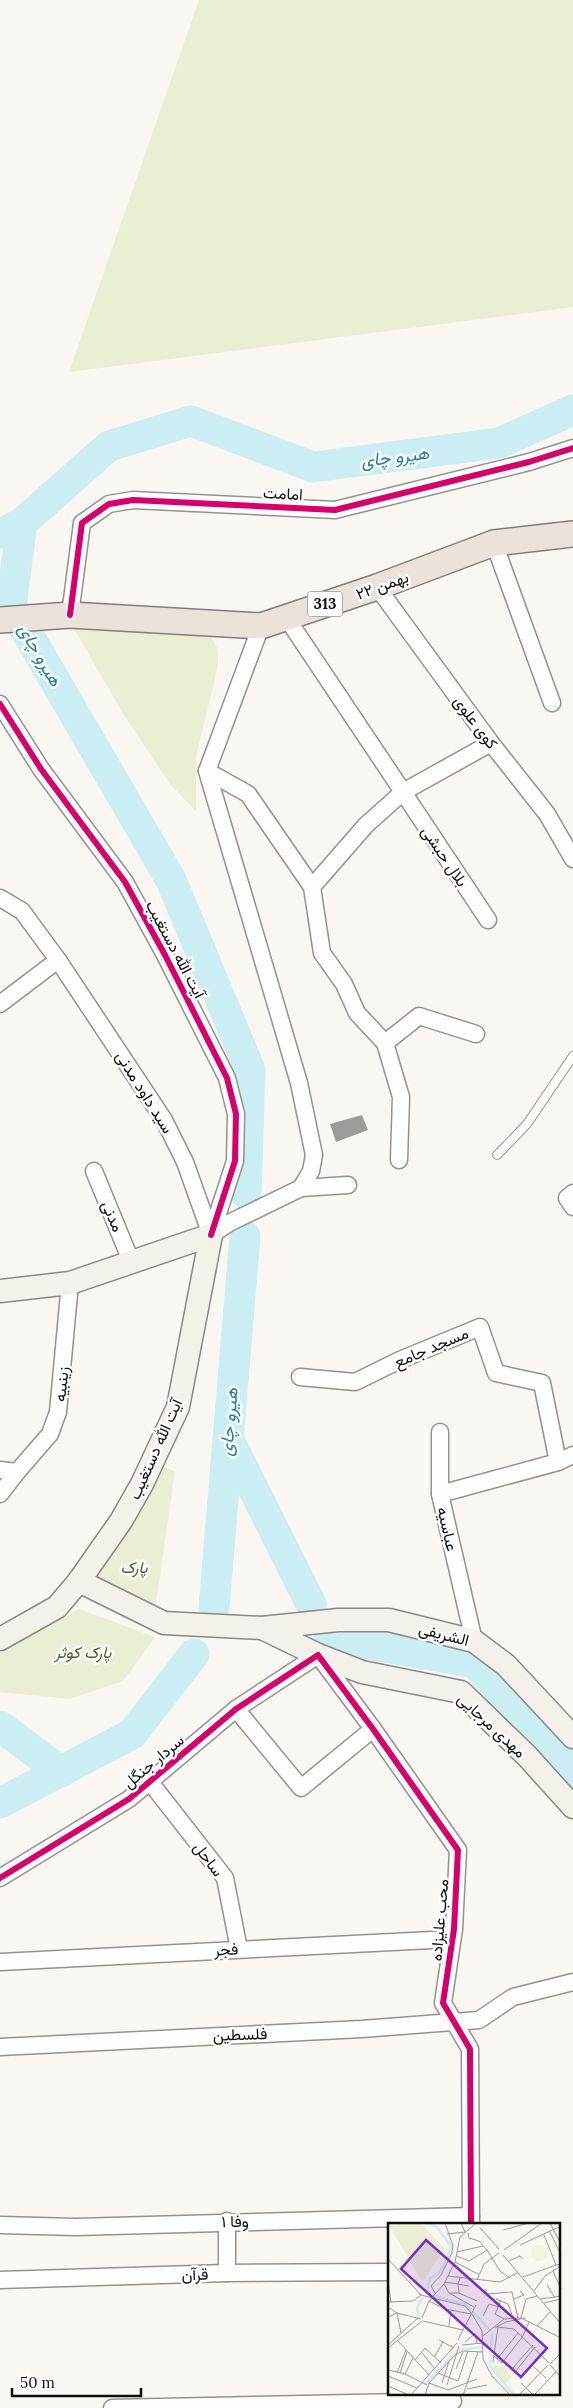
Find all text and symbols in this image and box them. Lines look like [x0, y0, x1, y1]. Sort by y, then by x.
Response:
water label: هیرو چای [360, 441, 431, 473]
street label: امامت [263, 482, 303, 504]
street label: ۲۲ بهمن [353, 566, 411, 605]
road number: 313 [308, 592, 342, 616]
water label: هیرو چای [12, 619, 68, 691]
street label: کوی علوی [449, 691, 503, 753]
street label: بلال حبشی [417, 822, 473, 891]
street label: آیت الله دستغیب [142, 897, 211, 1002]
street label: سید داود مدنی [111, 1047, 178, 1137]
street label: مدنی [97, 1197, 128, 1235]
street label: مسجد جامع [391, 1322, 472, 1373]
street label: زینبیه [49, 1365, 74, 1403]
water label: هیرو چای [214, 1386, 244, 1457]
street label: آیت الله دستغیب [124, 1394, 187, 1502]
street label: عباسیه [433, 1505, 463, 1553]
park label: پارک [120, 1557, 149, 1579]
street label: الشریفی [416, 1618, 471, 1651]
park label: پارک کوثر [54, 1642, 112, 1664]
street label: مهدی مرجایی [453, 1688, 530, 1763]
street label: سردار جنگل [118, 1730, 188, 1793]
street label: ساحل [189, 1838, 228, 1881]
street label: محب علیزاده [425, 1878, 454, 1962]
street label: فجر [212, 1938, 239, 1961]
street label: فلسطین [212, 2023, 268, 2046]
street label: وفا ۱ [221, 2211, 249, 2232]
inset map [388, 2223, 560, 2396]
street label: قرآن [181, 2264, 209, 2285]
scale bar [12, 2366, 141, 2398]
text: 50 m [20, 2373, 55, 2392]

